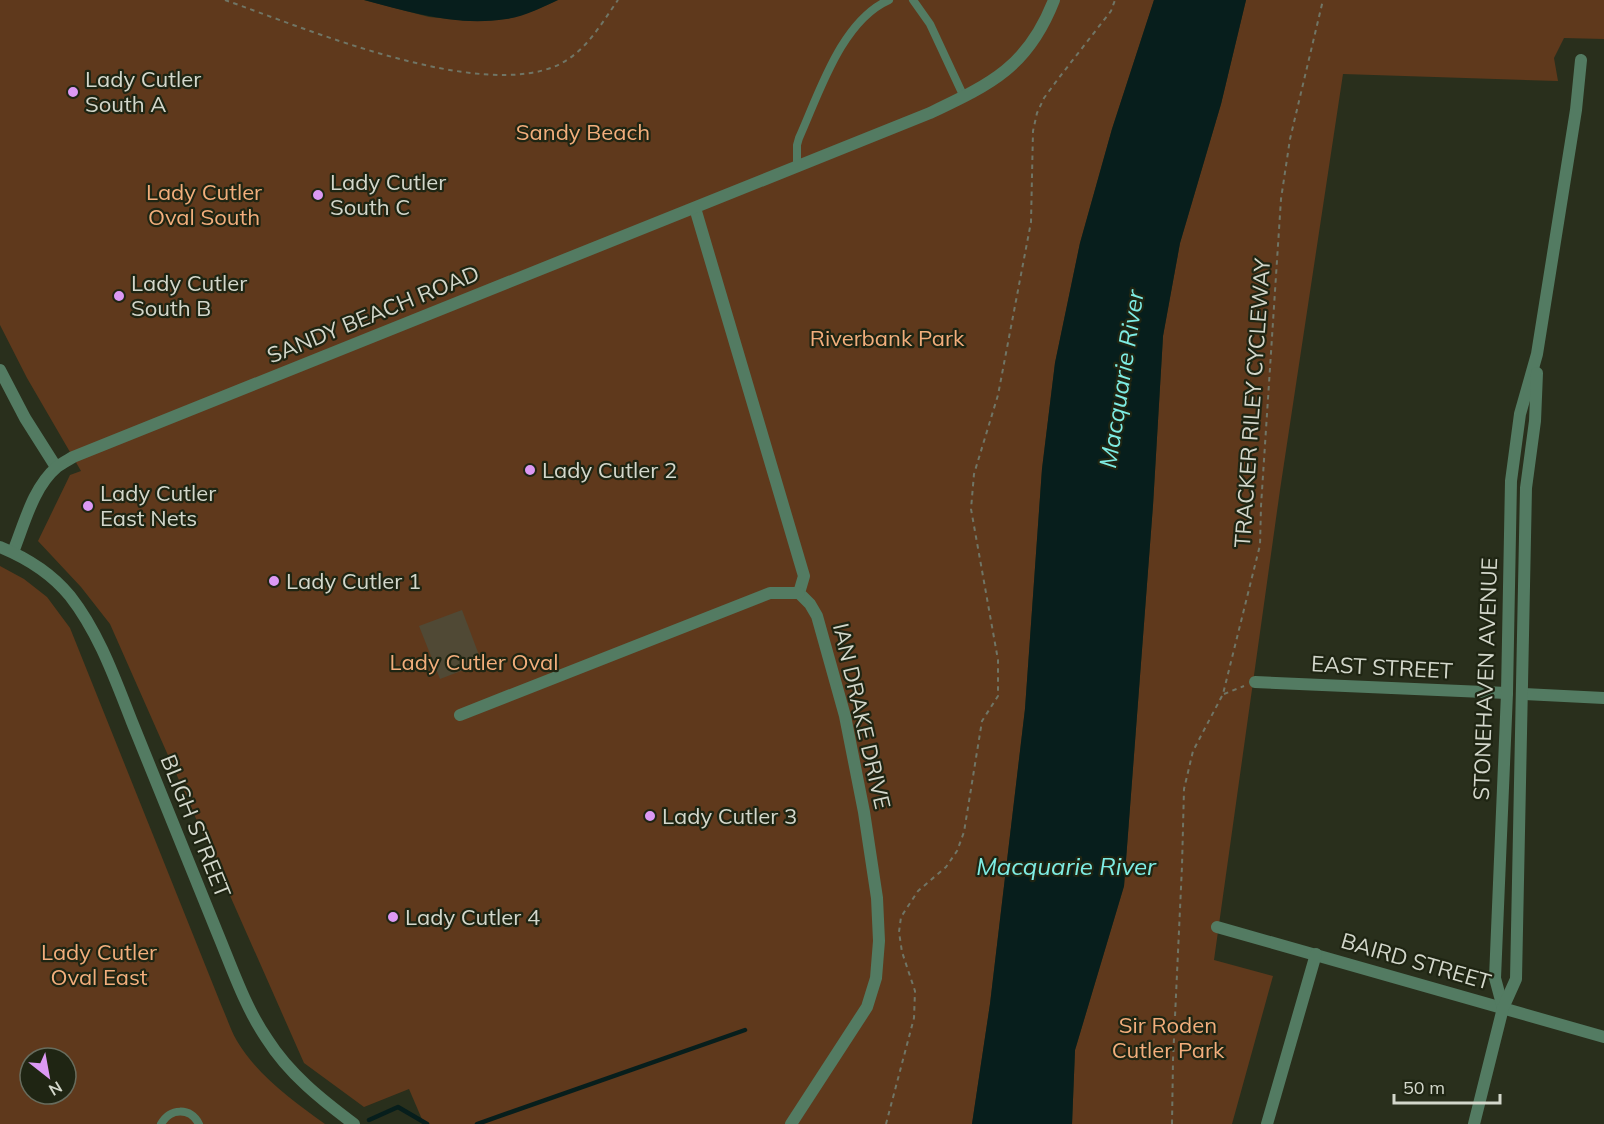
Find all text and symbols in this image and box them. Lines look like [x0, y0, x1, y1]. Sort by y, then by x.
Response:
place label: Lady Cutler South A [85, 65, 201, 118]
marker: Lady Cutler South A [66, 85, 80, 99]
park label: Sandy Beach [516, 118, 650, 146]
place label: Lady Cutler South C [330, 168, 446, 221]
park label: Lady Cutler Oval South [146, 178, 262, 231]
marker: Lady Cutler South C [311, 188, 325, 202]
street label: TRACKER RILEY CYCLEWAY [1228, 257, 1276, 549]
street label: SANDY BEACH ROAD [263, 259, 483, 369]
place label: Lady Cutler South B [131, 269, 247, 322]
water label: Macquarie River [1092, 287, 1150, 470]
marker: Lady Cutler South B [112, 289, 126, 303]
park label: Riverbank Park [810, 324, 965, 352]
place label: Lady Cutler 2 [542, 456, 677, 484]
marker: Lady Cutler 2 [523, 463, 537, 477]
place label: Lady Cutler East Nets [100, 479, 216, 532]
marker: Lady Cutler East Nets [81, 499, 95, 513]
street label: STONEHAVEN AVENUE [1467, 557, 1503, 801]
place label: Lady Cutler 1 [286, 567, 421, 595]
marker: Lady Cutler 1 [267, 574, 281, 588]
street label: IAN DRAKE DRIVE [827, 620, 897, 812]
park label: Lady Cutler Oval [390, 648, 558, 676]
street label: EAST STREET [1310, 649, 1454, 685]
street label: BLIGH STREET [155, 750, 237, 902]
place label: Lady Cutler 3 [662, 802, 797, 830]
marker: Lady Cutler 3 [643, 809, 657, 823]
water label: Macquarie River [976, 851, 1157, 881]
place label: Lady Cutler 4 [405, 903, 540, 931]
marker: Lady Cutler 4 [386, 910, 400, 924]
street label: BAIRD STREET [1338, 926, 1494, 996]
park label: Lady Cutler Oval East [41, 938, 157, 991]
park label: Sir Roden Cutler Park [1112, 1011, 1225, 1064]
north arrow [18, 1046, 78, 1106]
scale bar [1394, 1067, 1500, 1105]
text: 50 m [1403, 1076, 1445, 1099]
text: N [45, 1077, 66, 1101]

